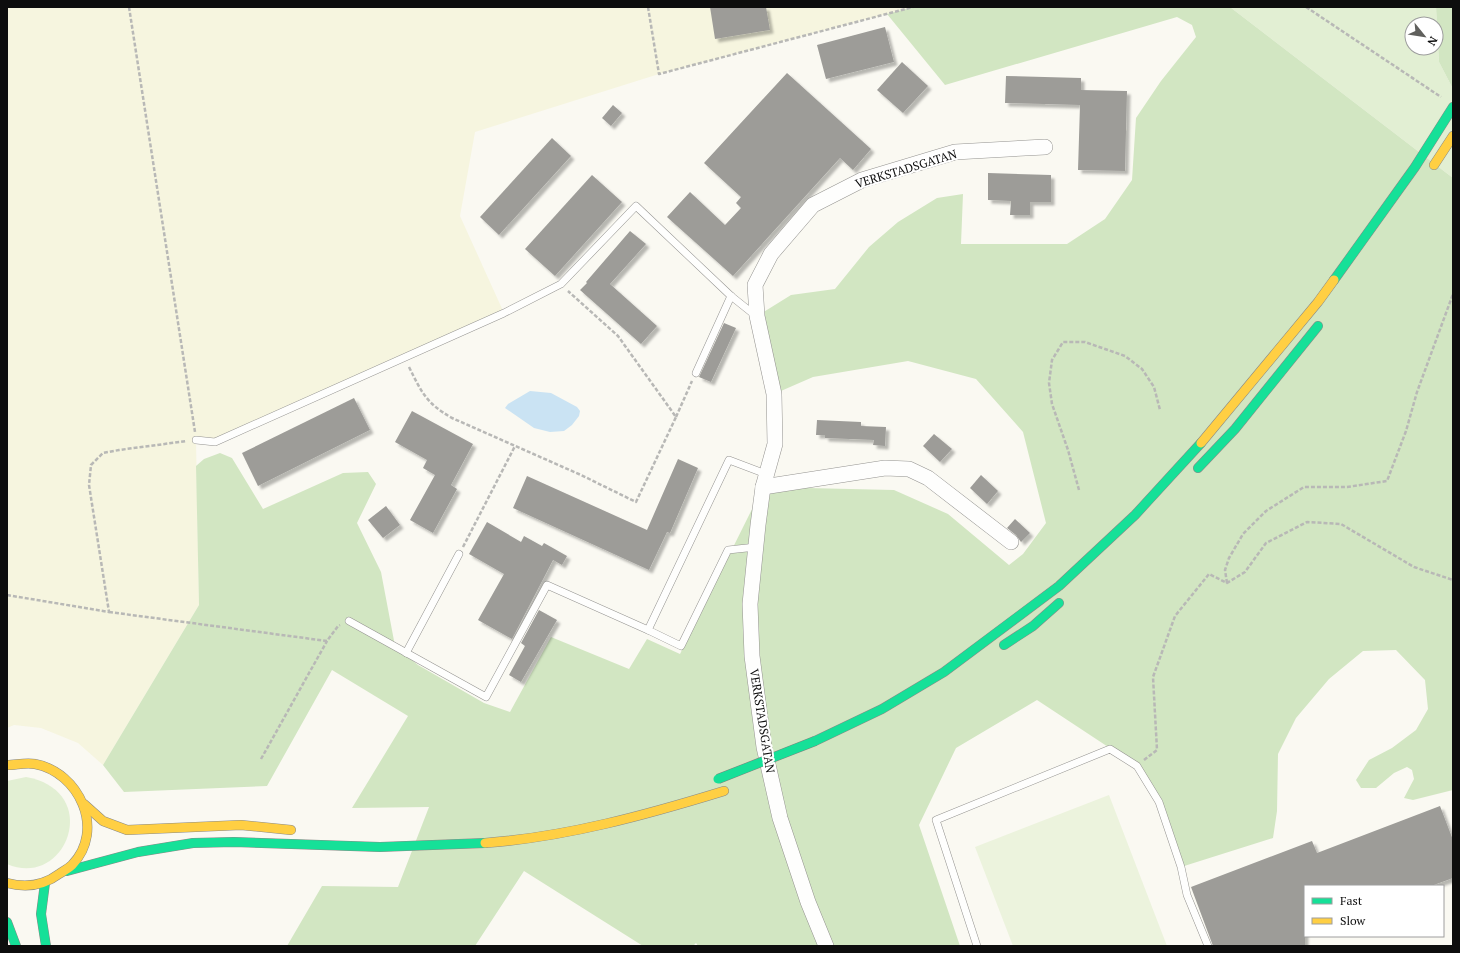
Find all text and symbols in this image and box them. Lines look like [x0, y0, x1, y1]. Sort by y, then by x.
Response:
north arrow [1404, 16, 1444, 56]
text: N [1424, 34, 1441, 49]
street label: VERKSTADSGATAN [853, 146, 959, 191]
street label: VERKSTADSGATAN [747, 668, 778, 774]
legend [1304, 885, 1444, 937]
text: Fast [1340, 893, 1363, 908]
text: Slow [1340, 913, 1366, 928]

